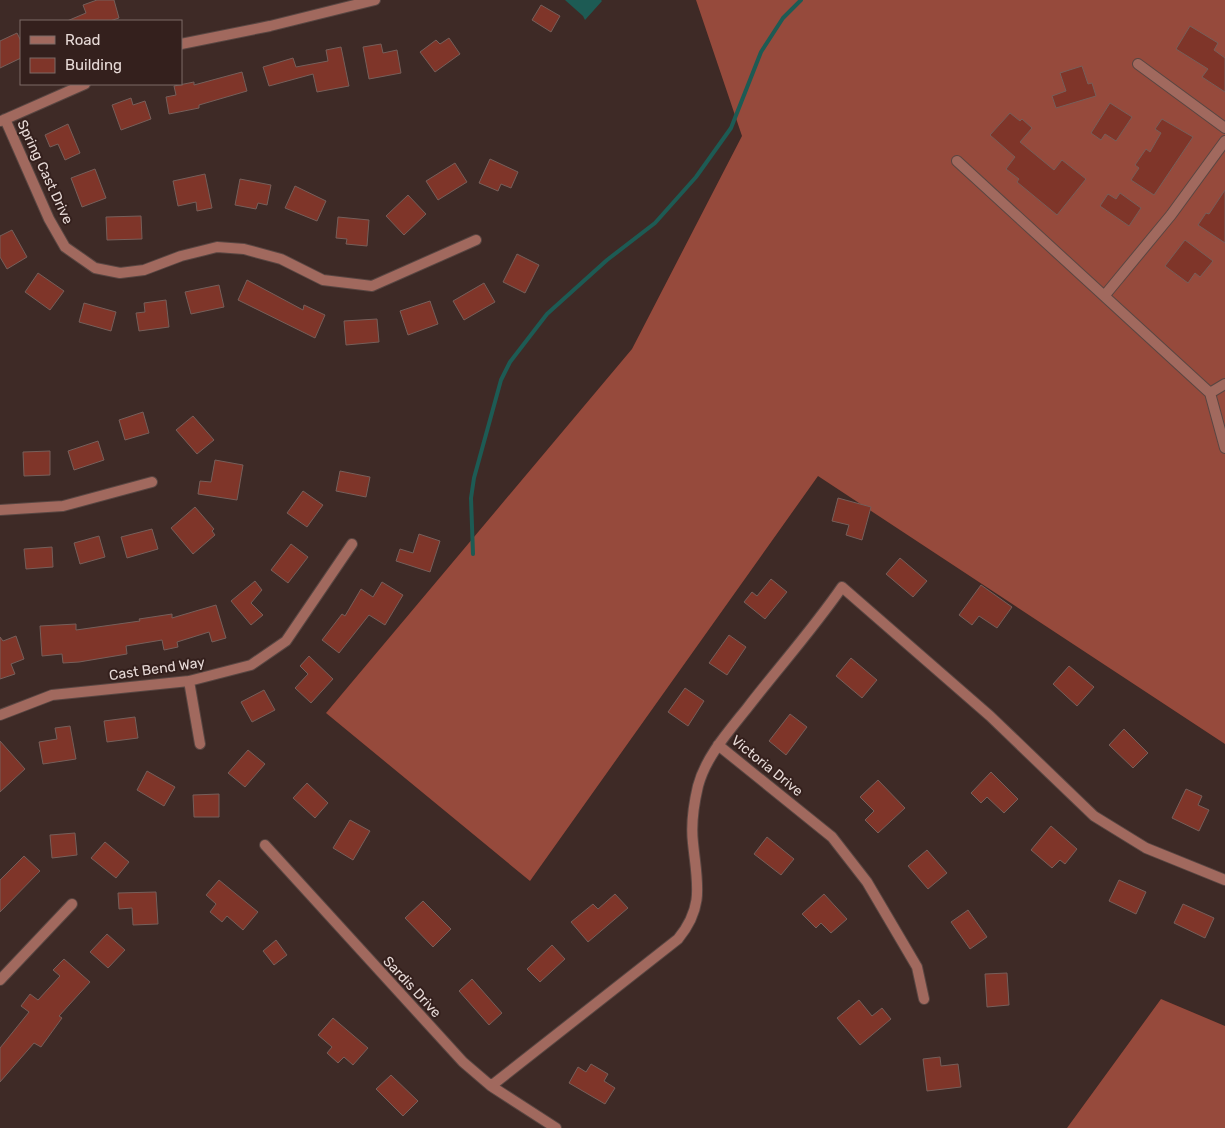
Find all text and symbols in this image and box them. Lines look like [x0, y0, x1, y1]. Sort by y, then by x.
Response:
legend [20, 20, 182, 85]
text: Road [65, 31, 101, 49]
text: Building [65, 56, 122, 74]
street label: Spring Cast Drive [13, 117, 77, 227]
street label: Cast Bend Way [108, 654, 206, 684]
street label: Victoria Drive [728, 732, 806, 800]
street label: Sardis Drive [379, 953, 445, 1021]

